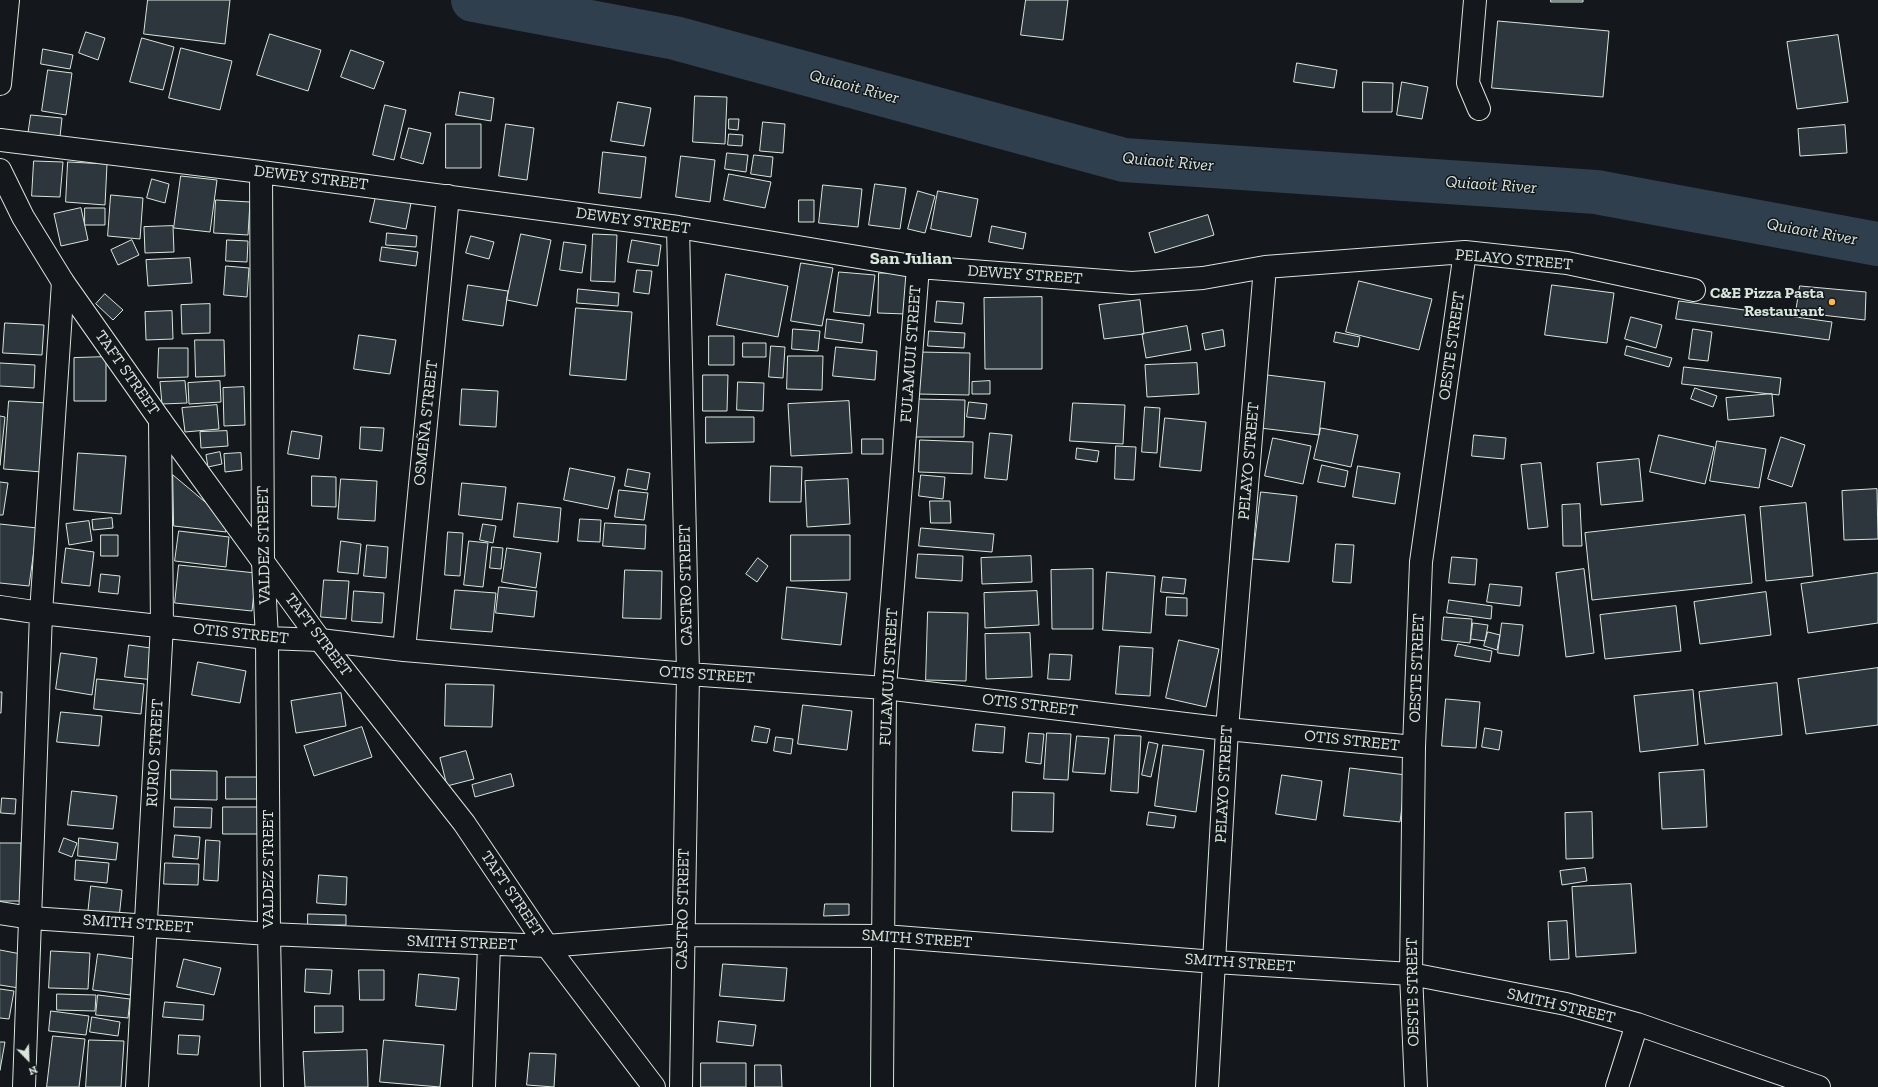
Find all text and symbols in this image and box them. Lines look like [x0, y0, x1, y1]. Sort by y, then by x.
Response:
water label: Quiaoit River [807, 65, 901, 109]
water label: Quiaoit River [1121, 148, 1215, 176]
street label: DEWEY STREET [253, 161, 369, 195]
water label: Quiaoit River [1445, 172, 1537, 198]
street label: DEWEY STREET [575, 203, 691, 239]
water label: Quiaoit River [1765, 214, 1859, 250]
street label: PELAYO STREET [1454, 245, 1574, 275]
district label: San Julian [870, 248, 952, 270]
street label: DEWEY STREET [967, 261, 1083, 289]
place label: C&E Pizza Pasta Restaurant [1710, 283, 1824, 321]
street label: FULAMUJI STREET [897, 285, 925, 423]
street label: OESTE STREET [1435, 290, 1469, 402]
marker: C&E Pizza Pasta Restaurant [1827, 297, 1837, 307]
street label: TAFT STREET [91, 327, 163, 419]
street label: OSMEÑA STREET [410, 359, 442, 487]
street label: PELAYO STREET [1234, 401, 1264, 521]
street label: VALDEZ STREET [253, 485, 275, 605]
street label: CASTRO STREET [675, 524, 697, 646]
street label: TAFT STREET [281, 590, 355, 680]
street label: FULAMUJI STREET [876, 608, 902, 746]
street label: OESTE STREET [1405, 613, 1429, 723]
street label: OTIS STREET [192, 619, 290, 649]
street label: OTIS STREET [659, 662, 755, 688]
street label: OTIS STREET [981, 690, 1079, 720]
street label: RURIO STREET [143, 698, 167, 808]
street label: PELAYO STREET [1211, 725, 1237, 843]
street label: OTIS STREET [1303, 726, 1401, 756]
street label: VALDEZ STREET [258, 810, 278, 928]
street label: TAFT STREET [476, 848, 548, 940]
street label: CASTRO STREET [672, 848, 694, 970]
street label: SMITH STREET [82, 911, 194, 937]
street label: SMITH STREET [861, 926, 973, 952]
street label: SMITH STREET [406, 931, 518, 955]
street label: OESTE STREET [1402, 937, 1424, 1047]
street label: SMITH STREET [1184, 950, 1296, 976]
street label: SMITH STREET [1505, 984, 1617, 1028]
north arrow [8, 1039, 48, 1079]
text: N [26, 1063, 39, 1078]

